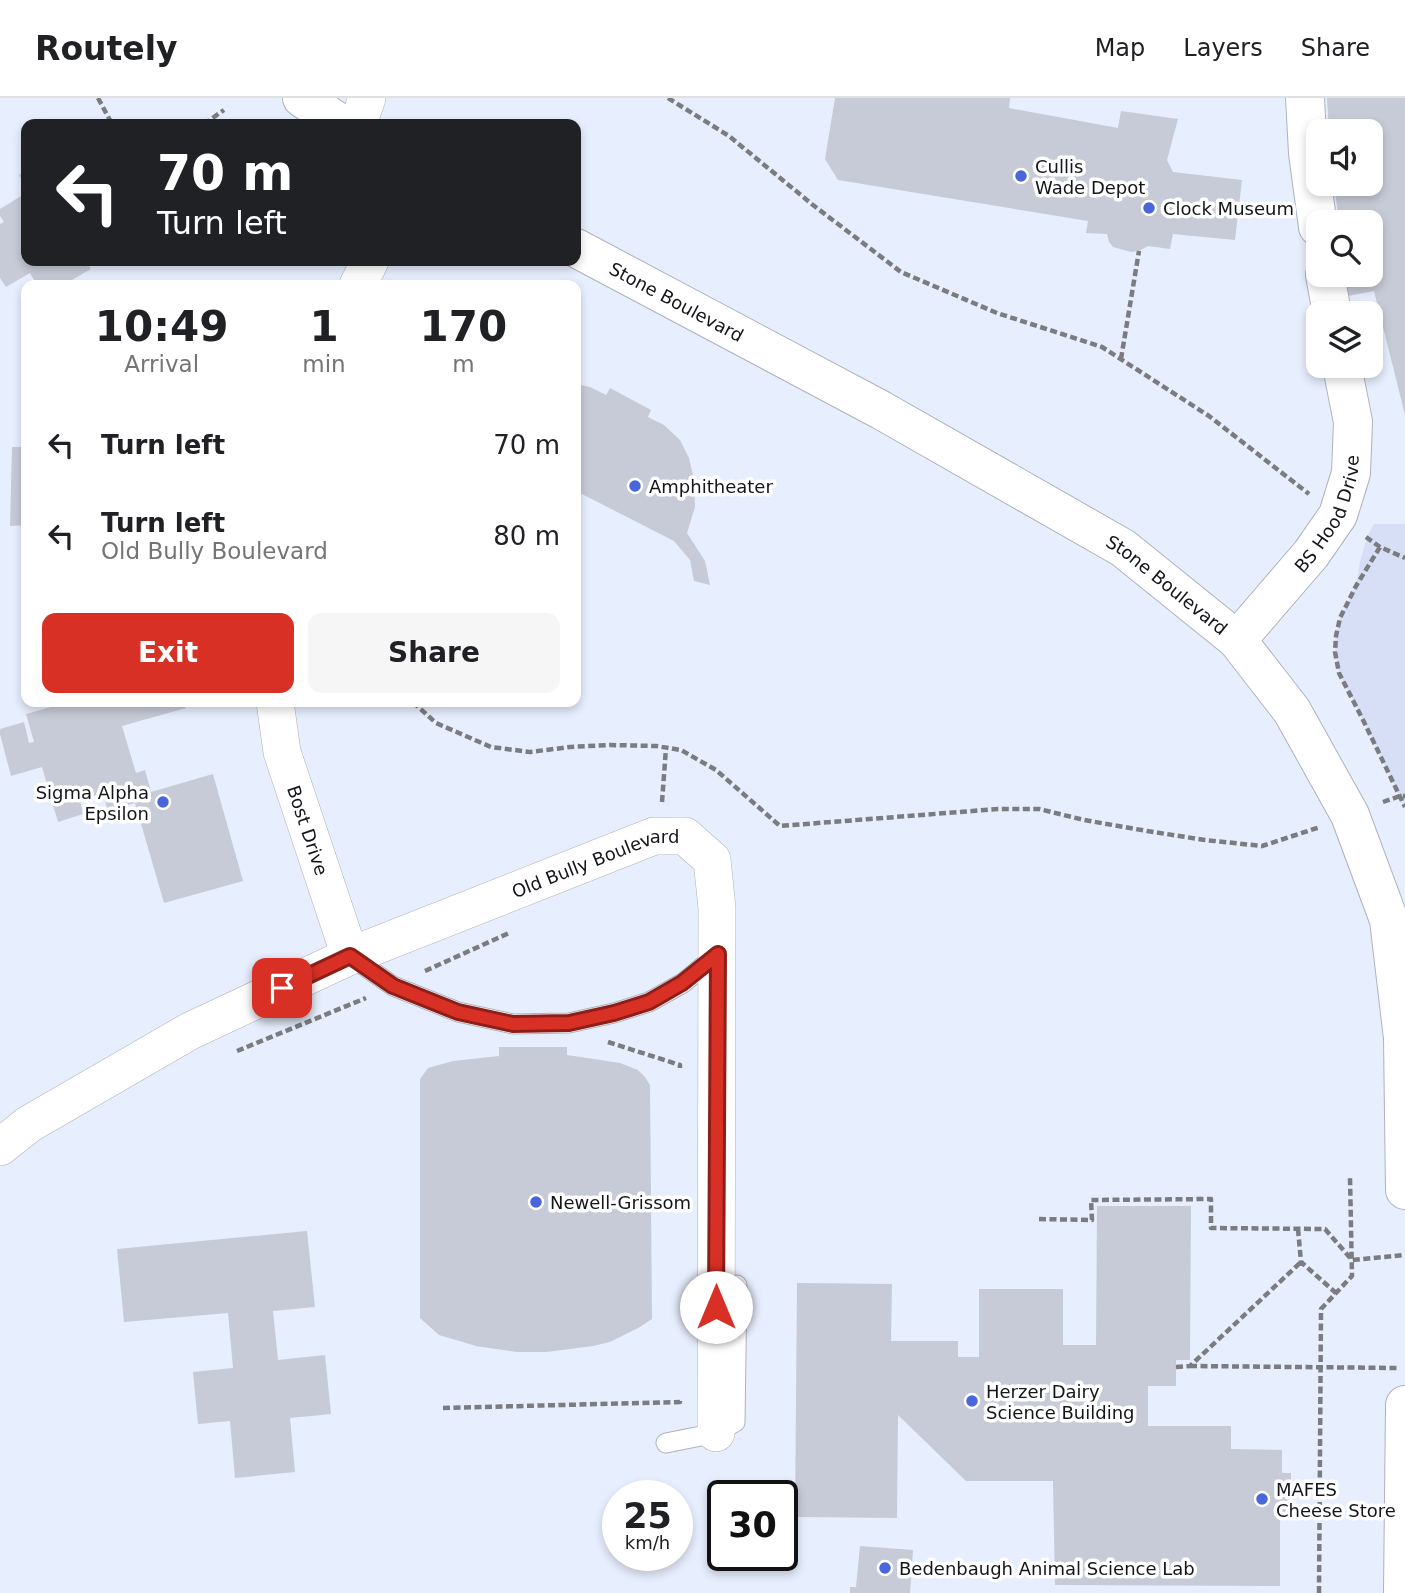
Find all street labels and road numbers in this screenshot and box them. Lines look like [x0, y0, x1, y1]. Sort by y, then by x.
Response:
street label: Stone Boulevard [606, 257, 747, 346]
street label: BS Hood Drive [1290, 454, 1362, 576]
street label: Stone Boulevard [1103, 530, 1232, 639]
street label: Bost Drive [283, 783, 333, 878]
street label: Old Bully Boulevard [508, 826, 679, 902]

